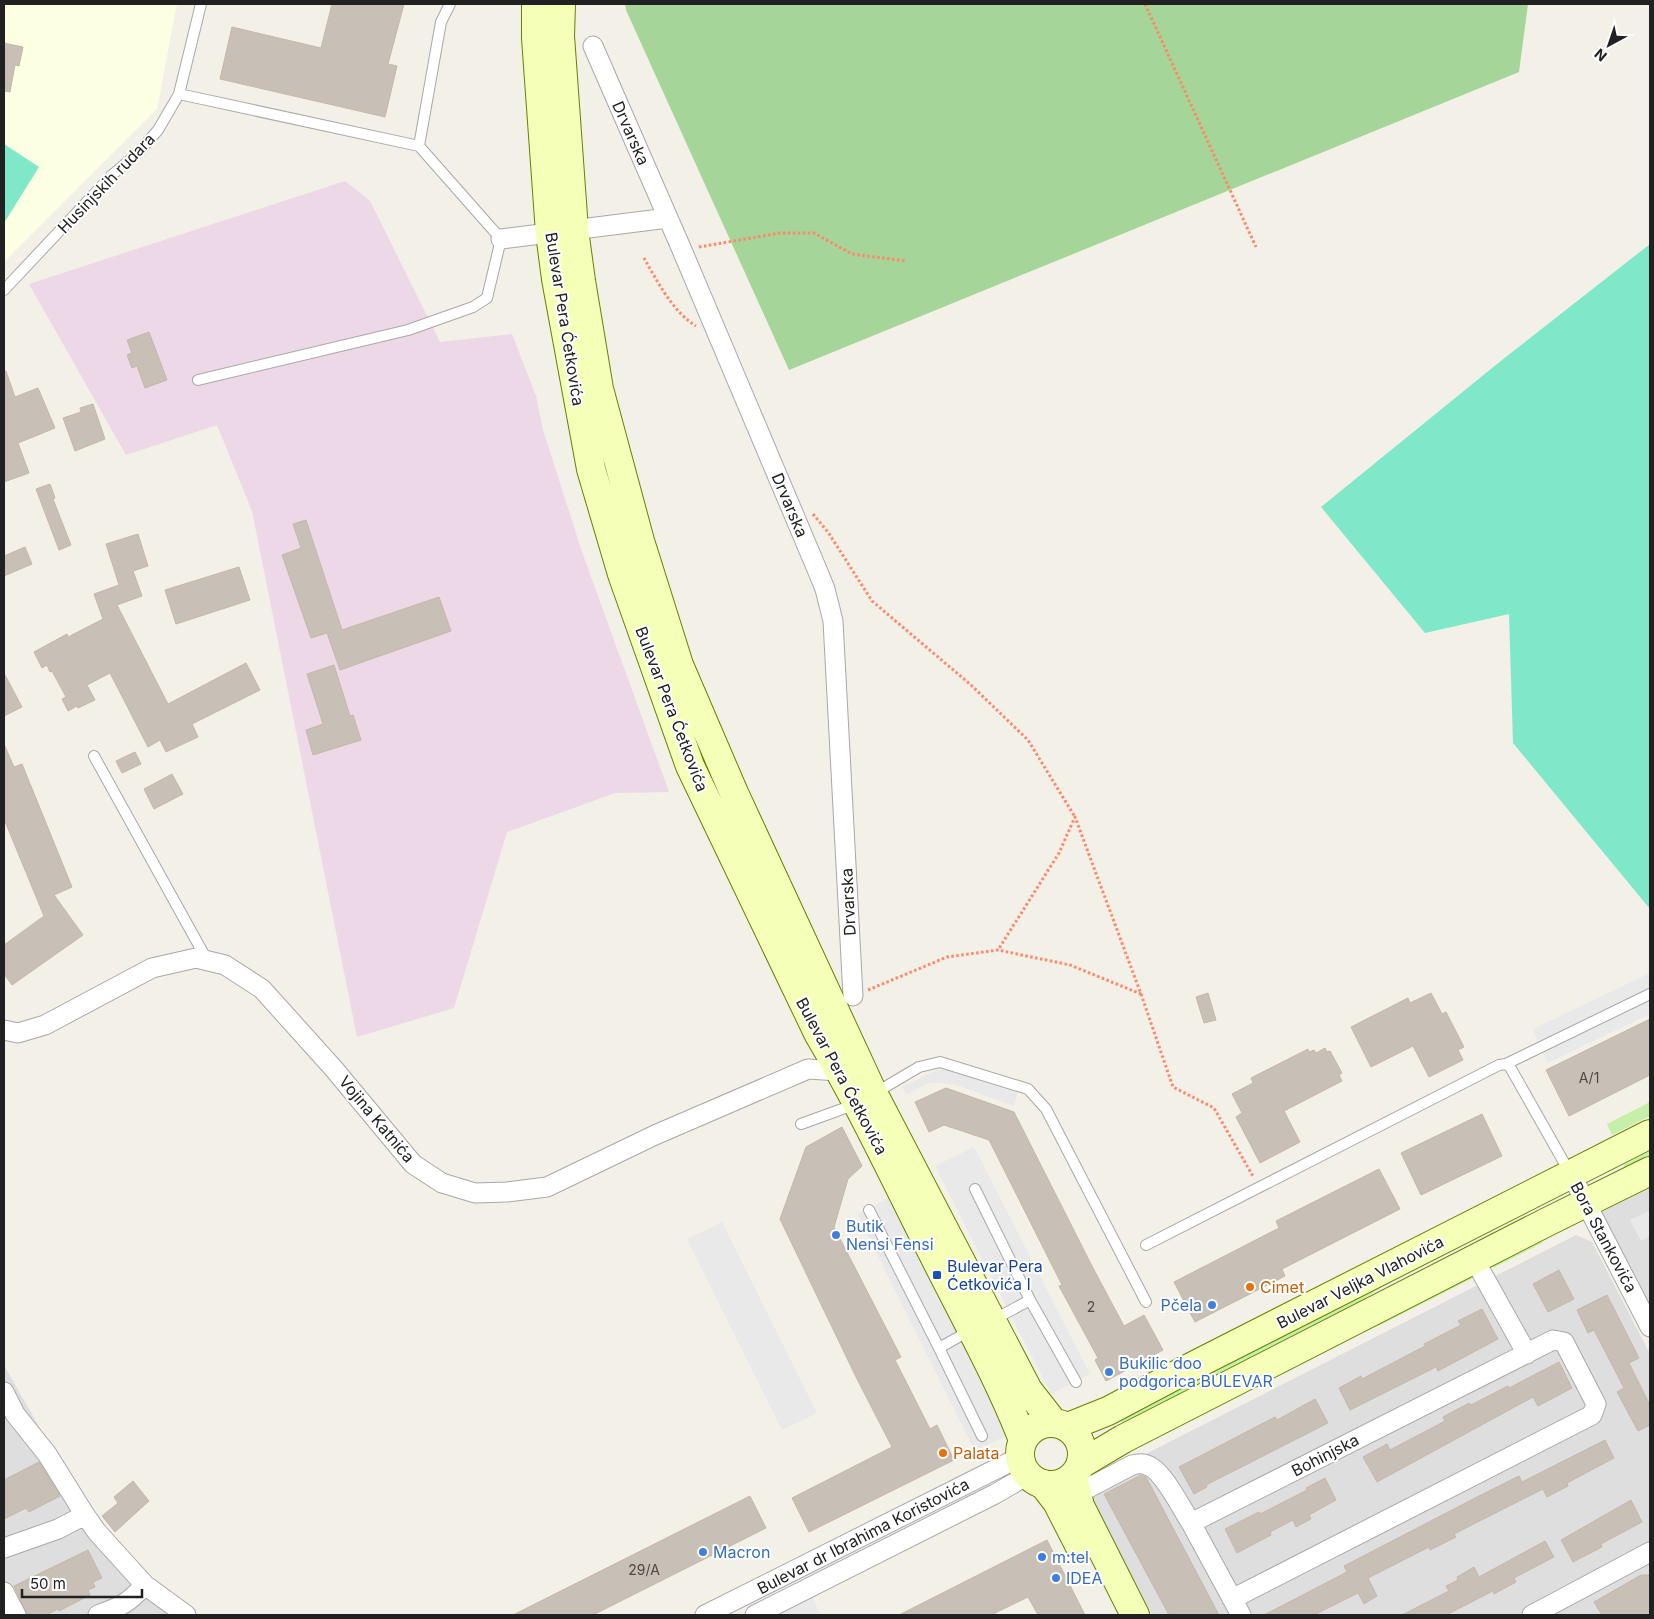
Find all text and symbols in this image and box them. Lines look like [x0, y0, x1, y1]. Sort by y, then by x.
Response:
north arrow [1584, 20, 1634, 70]
text: N [1591, 45, 1610, 65]
street label: Drvarska [608, 98, 654, 168]
street label: Husinjskih rudara [53, 129, 159, 237]
street label: Bulevar Pera Ćetkovića [541, 231, 589, 407]
street label: Drvarska [768, 470, 812, 540]
street label: Bulevar Pera Ćetkovića [631, 624, 713, 794]
street label: Drvarska [836, 868, 860, 936]
street label: Bulevar Pera Ćetkovića [792, 994, 892, 1158]
house number: A/1 [1579, 1069, 1599, 1086]
street label: Vojina Katnića [335, 1072, 419, 1166]
street label: Bora Stankovića [1566, 1178, 1642, 1296]
place label: Butik Nensi Fensi [846, 1216, 934, 1254]
marker: Butik Nensi Fensi [830, 1229, 842, 1241]
street label: Bulevar Veljka Vlahovića [1273, 1231, 1447, 1333]
place label: Bulevar Pera Ćetkovića I [947, 1256, 1043, 1294]
marker: Bulevar Pera Ćetkovića I [931, 1269, 943, 1281]
place label: Cimet [1260, 1277, 1304, 1297]
marker: Cimet [1244, 1281, 1256, 1293]
place label: Pčela [1161, 1295, 1202, 1315]
house number: 2 [1087, 1298, 1095, 1315]
marker: Pčela [1206, 1299, 1218, 1311]
place label: Bukilic doo podgorica BULEVAR [1119, 1353, 1273, 1391]
marker: Bukilic doo podgorica BULEVAR [1103, 1366, 1115, 1378]
street label: Bohinjska [1288, 1430, 1362, 1480]
place label: Palata [953, 1443, 999, 1463]
marker: Palata [937, 1447, 949, 1459]
street label: Bulevar dr Ibrahima Koristovića [754, 1474, 972, 1598]
place label: Macron [713, 1542, 770, 1562]
marker: Macron [697, 1546, 709, 1558]
place label: m:tel [1052, 1547, 1089, 1567]
marker: m:tel [1036, 1551, 1048, 1563]
house number: 29/A [628, 1561, 660, 1578]
scale bar [22, 1566, 142, 1598]
place label: IDEA [1066, 1568, 1103, 1588]
marker: IDEA [1050, 1572, 1062, 1584]
text: 50 m [30, 1574, 66, 1593]

